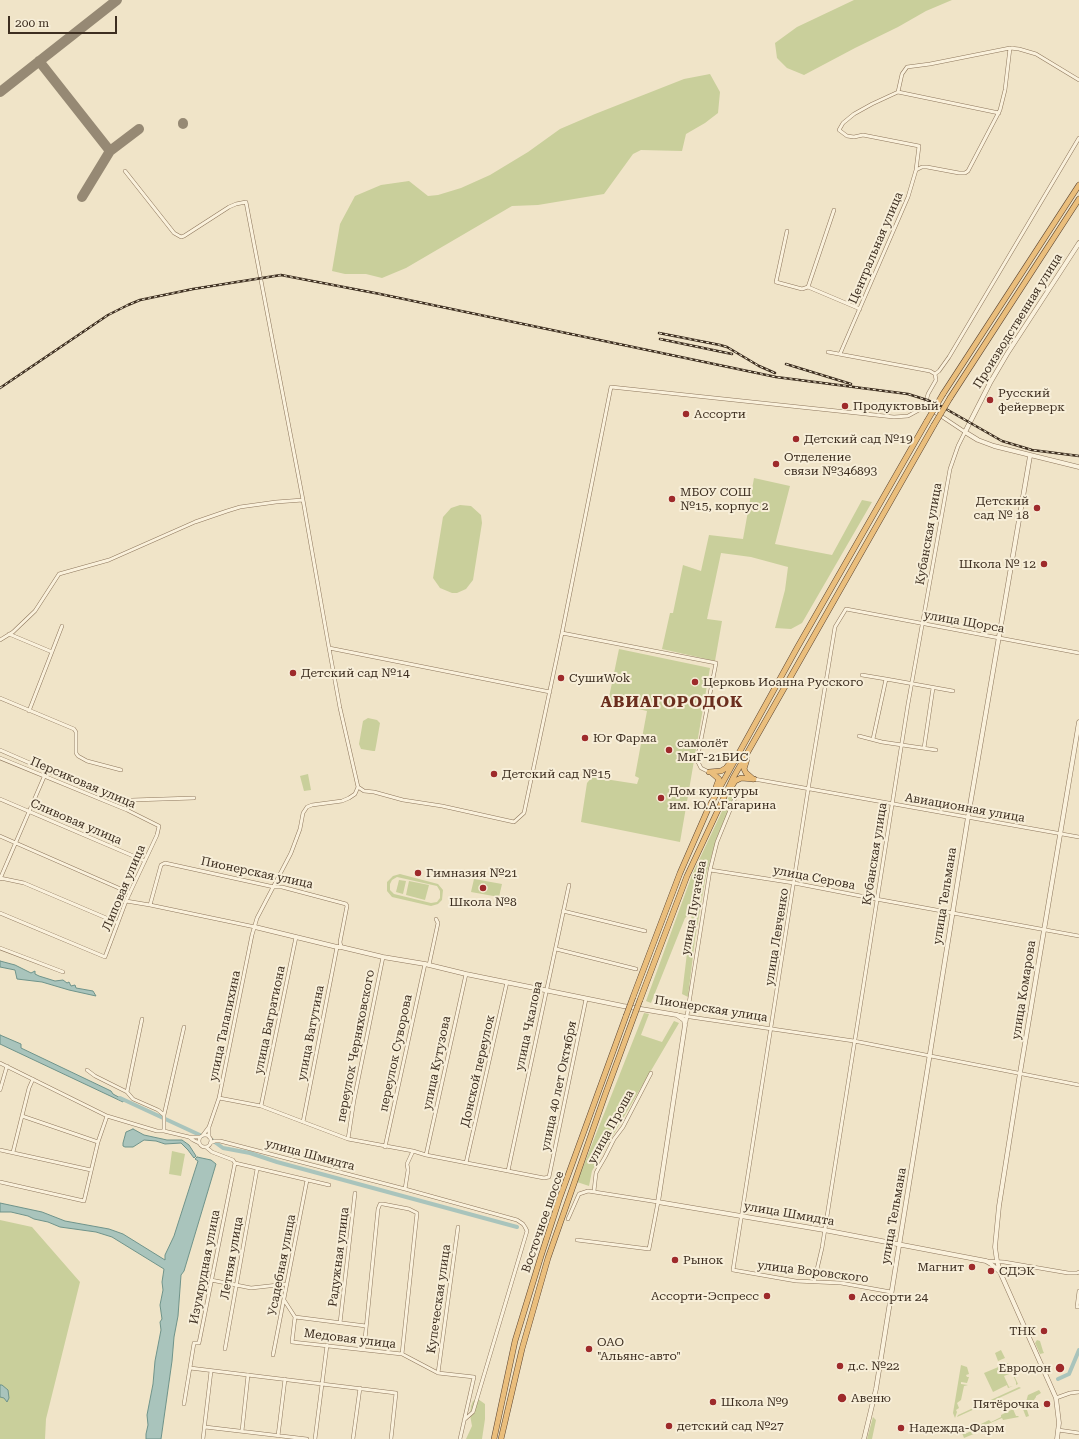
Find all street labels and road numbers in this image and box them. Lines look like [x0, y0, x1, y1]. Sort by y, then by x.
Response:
street label: Центральная улица [846, 190, 906, 306]
street label: Производственная улица [970, 251, 1066, 391]
street label: Кубанская улица [913, 482, 945, 586]
street label: улица Щорса [922, 608, 1006, 636]
street label: Персиковая улица [28, 754, 138, 812]
street label: Авиационная улица [904, 790, 1026, 826]
street label: Сливовая улица [28, 796, 124, 848]
street label: Кубанская улица [860, 802, 890, 906]
street label: Липовая улица [99, 843, 149, 933]
street label: улица Тельмана [930, 846, 960, 946]
street label: Пионерская улица [200, 854, 314, 892]
street label: улица Пугачёва [679, 860, 709, 956]
street label: улица Серова [772, 863, 856, 893]
street label: улица Левченко [762, 887, 792, 987]
street label: улица Комарова [1009, 939, 1039, 1041]
street label: улица Багратиона [251, 964, 289, 1076]
street label: улица Талалихина [206, 969, 244, 1083]
street label: переулок Черняховского [334, 969, 378, 1123]
street label: улица Чкалова [512, 980, 546, 1072]
street label: улица Ватутина [295, 984, 327, 1082]
street label: переулок Суворова [377, 993, 415, 1113]
street label: Пионерская улица [653, 993, 769, 1025]
street label: Донской переулок [458, 1013, 498, 1129]
street label: улица Кутузова [420, 1015, 454, 1111]
street label: улица 40 лет Октября [538, 1020, 580, 1152]
street label: улица Проша [585, 1088, 637, 1166]
street label: улица Шмидта [264, 1136, 356, 1174]
street label: улица Тельмана [878, 1167, 910, 1265]
street label: Восточное шоссе [519, 1169, 567, 1275]
street label: улица Шмидта [743, 1199, 835, 1229]
street label: Радужная улица [326, 1206, 352, 1308]
street label: Изумрудная улица [187, 1209, 223, 1325]
street label: Усадебная улица [265, 1213, 299, 1317]
street label: Летняя улица [218, 1215, 246, 1301]
street label: Купеческая улица [424, 1243, 454, 1355]
street label: улица Воровского [757, 1258, 869, 1286]
street label: Медовая улица [303, 1326, 397, 1352]

